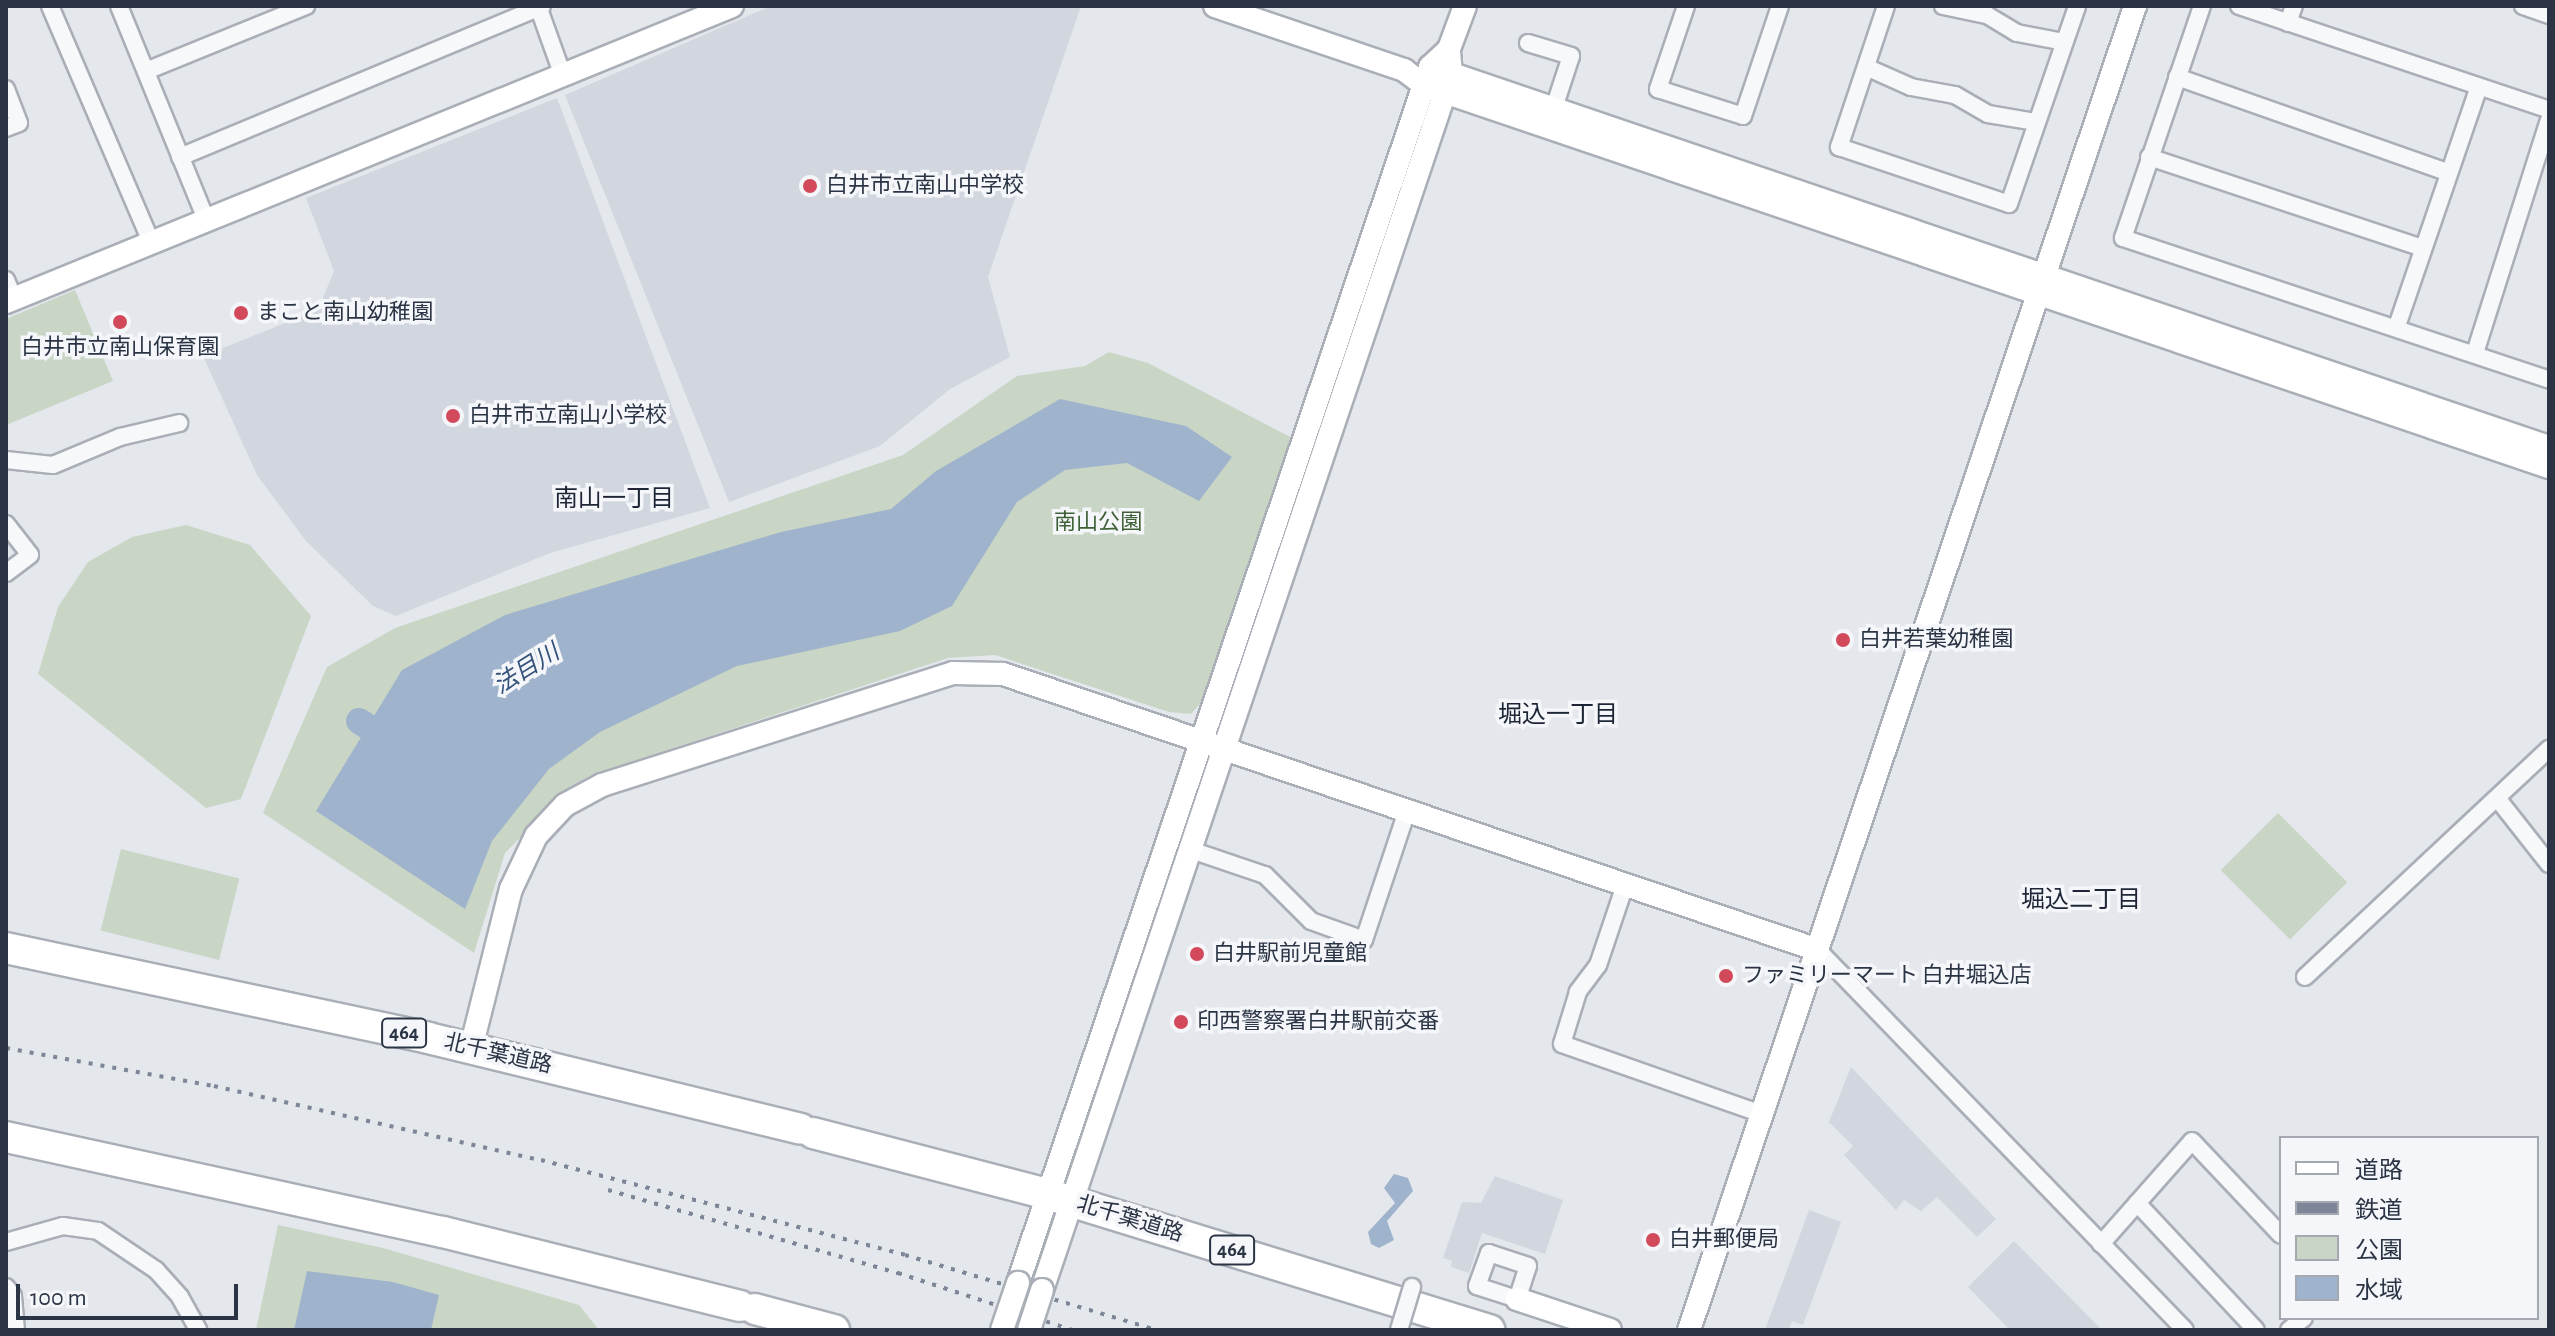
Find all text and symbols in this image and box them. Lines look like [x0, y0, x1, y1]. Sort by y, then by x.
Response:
place label: 白井市立南山中学校 [826, 173, 1024, 199]
marker: 白井市立南山中学校 [801, 177, 819, 195]
place label: まこと南山幼稚園 [257, 300, 433, 326]
marker: まこと南山幼稚園 [232, 304, 250, 322]
marker: 白井市立南山保育園 [111, 313, 129, 331]
place label: 白井市立南山保育園 [21, 335, 219, 361]
place label: 白井市立南山小学校 [469, 403, 667, 429]
marker: 白井市立南山小学校 [444, 407, 462, 425]
district label: 南山一丁目 [554, 486, 674, 514]
park label: 南山公園 [1054, 510, 1142, 536]
place label: 白井若葉幼稚園 [1859, 627, 2013, 653]
marker: 白井若葉幼稚園 [1834, 631, 1852, 649]
water label: 法目川 [489, 639, 565, 701]
district label: 堀込一丁目 [1498, 702, 1618, 730]
district label: 堀込二丁目 [2021, 887, 2141, 915]
place label: 白井駅前児童館 [1213, 941, 1367, 967]
marker: 白井駅前児童館 [1188, 945, 1206, 963]
place label: ファミリーマート 白井堀込店 [1742, 963, 2032, 989]
marker: ファミリーマート 白井堀込店 [1717, 967, 1735, 985]
place label: 印西警察署白井駅前交番 [1197, 1009, 1439, 1035]
marker: 印西警察署白井駅前交番 [1172, 1013, 1190, 1031]
road number: 464 [380, 1017, 428, 1049]
street label: 北千葉道路 [441, 1029, 555, 1079]
legend [2279, 1136, 2539, 1320]
text: 道路 [2355, 1159, 2403, 1183]
street label: 北千葉道路 [1074, 1190, 1186, 1248]
text: 鉄道 [2355, 1199, 2403, 1223]
place label: 白井郵便局 [1669, 1227, 1779, 1253]
marker: 白井郵便局 [1644, 1231, 1662, 1249]
road number: 464 [1208, 1234, 1256, 1266]
text: 公園 [2355, 1239, 2403, 1263]
scale bar [20, 1268, 242, 1318]
text: 水域 [2355, 1279, 2403, 1303]
text: 100 m [30, 1286, 87, 1310]

